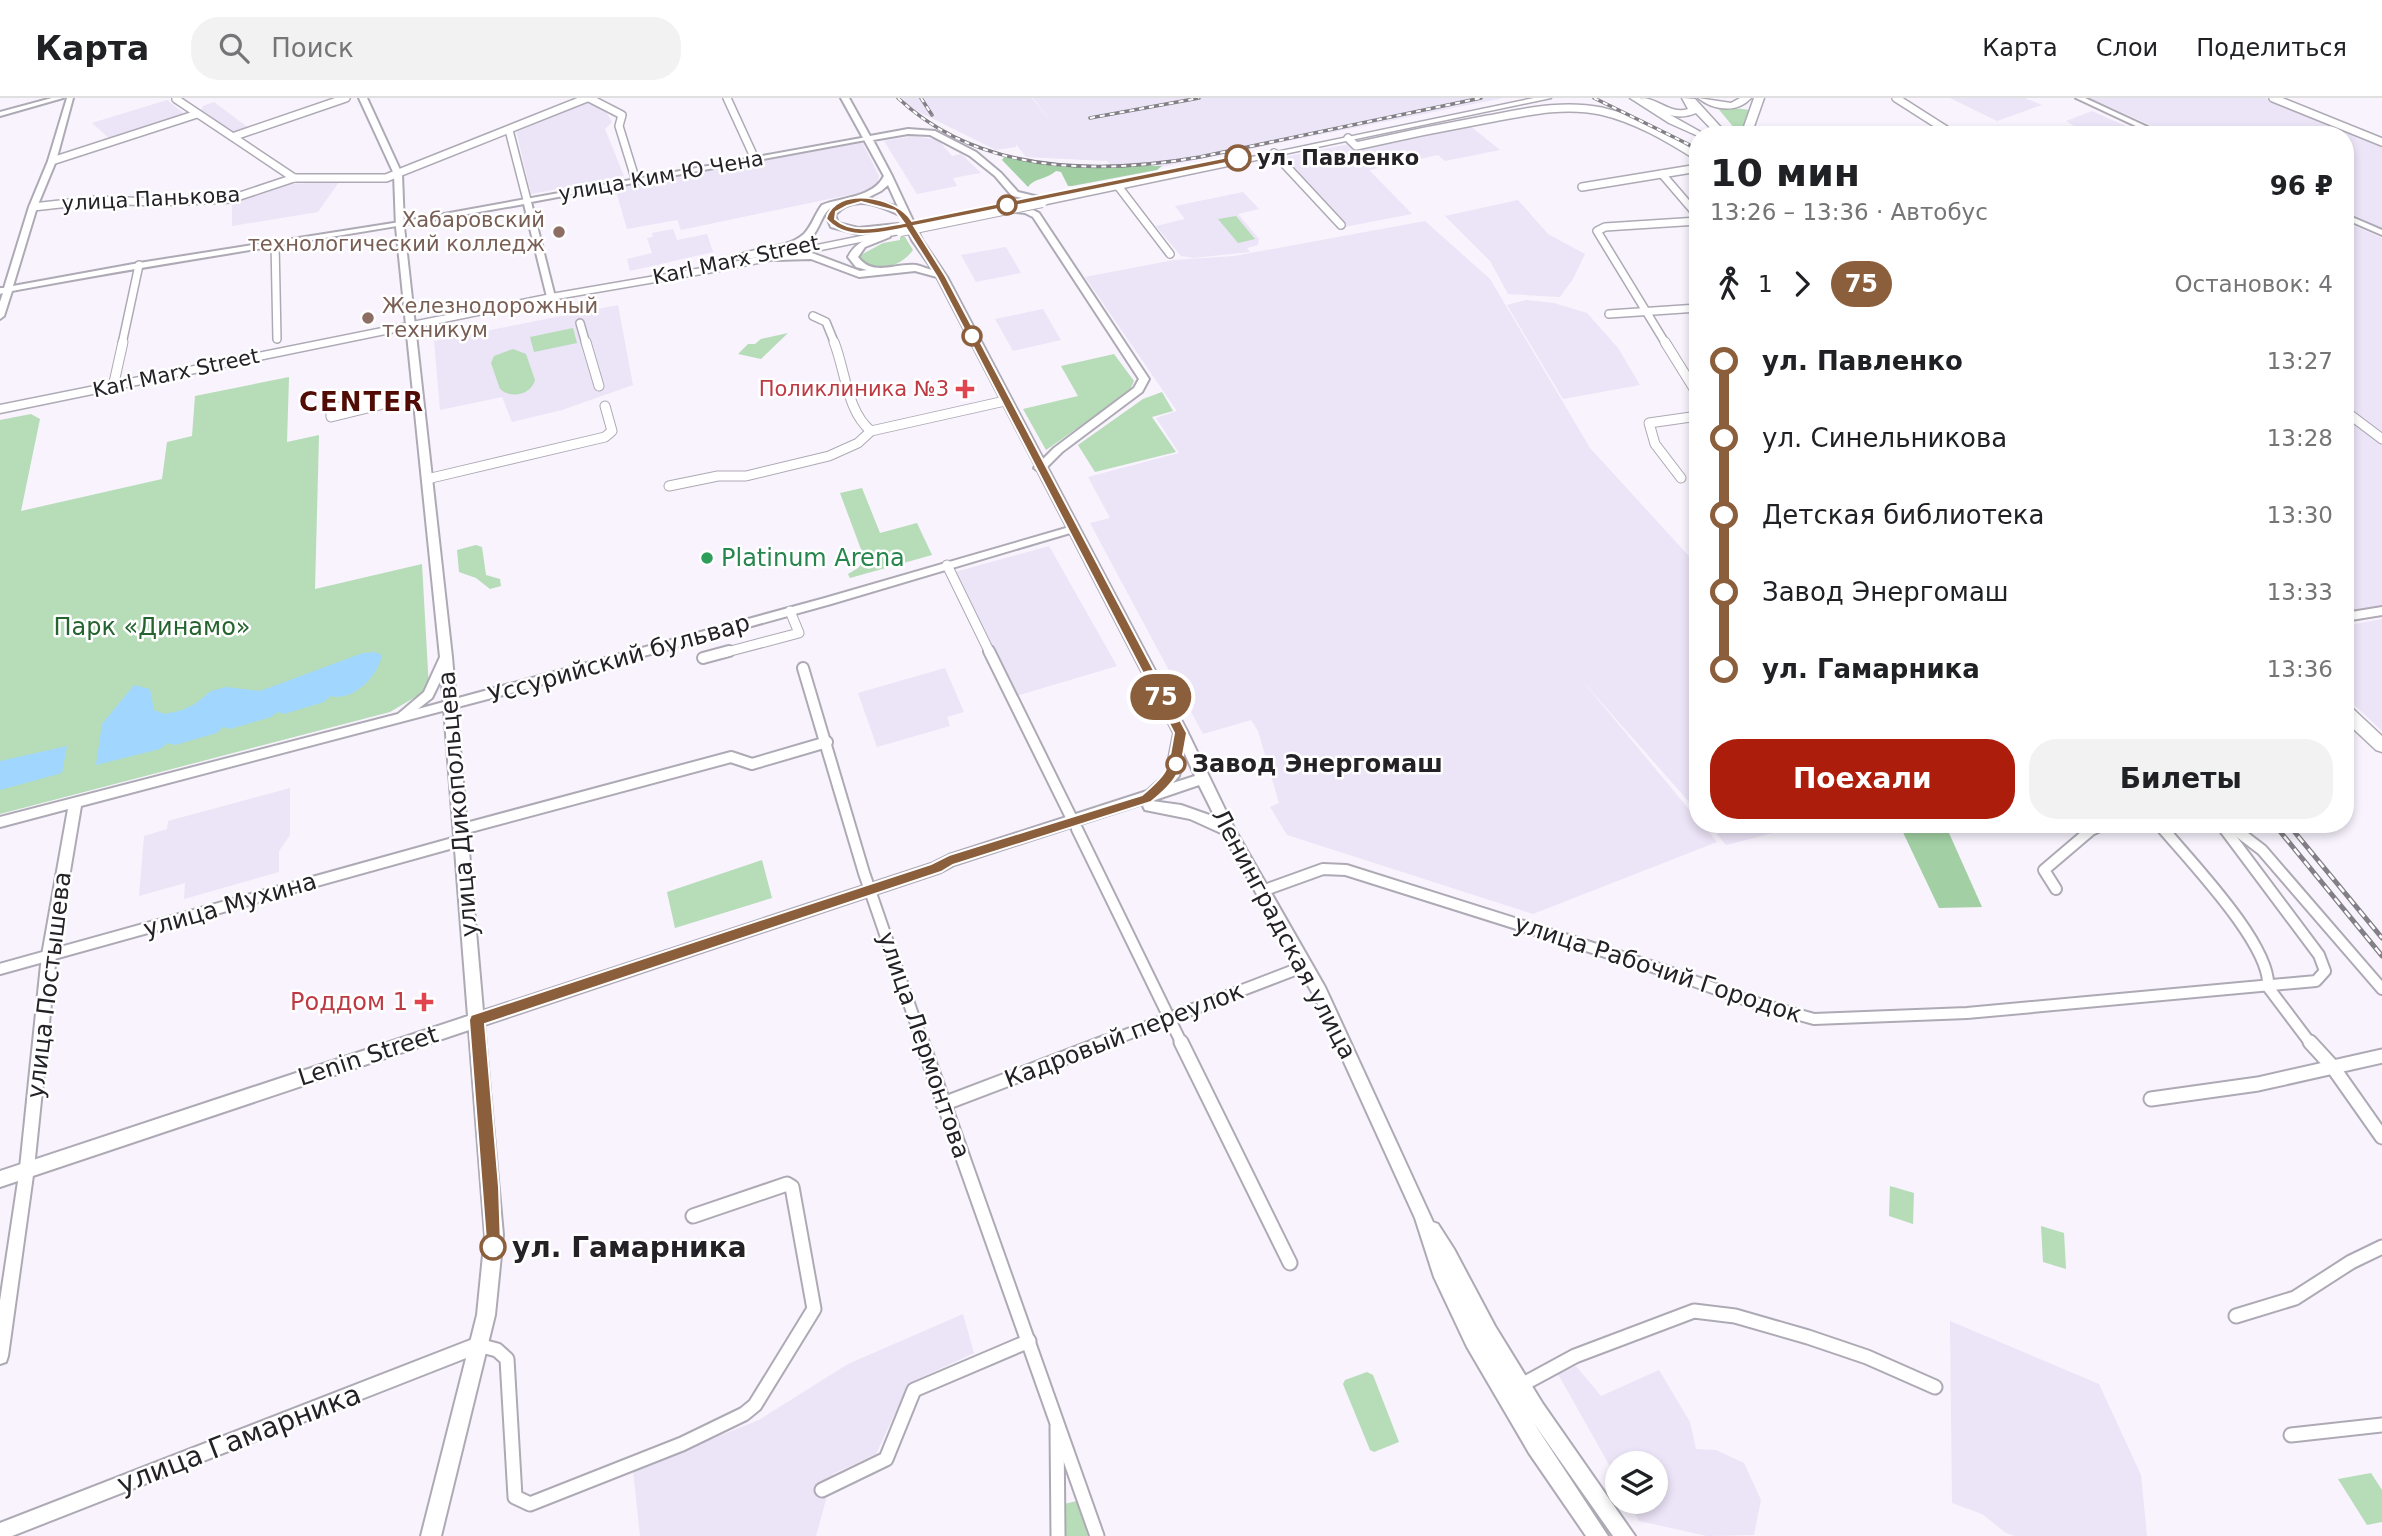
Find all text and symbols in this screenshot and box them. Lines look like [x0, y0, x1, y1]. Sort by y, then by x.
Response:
search box [191, 17, 681, 80]
text: Карта [35, 29, 149, 68]
icon: search [215, 29, 253, 67]
text: Поиск [271, 33, 354, 63]
text: Карта [1982, 34, 2058, 62]
text: Слои [2096, 34, 2158, 62]
text: Поделиться [2196, 34, 2347, 62]
marker: ул. Павленко [1225, 145, 1251, 171]
street label: улица Ким Ю Чена [557, 146, 765, 206]
place label: ул. Павленко [1257, 146, 1419, 170]
text: 10 мин [1710, 151, 1860, 195]
text: 96 ₽ [2270, 171, 2333, 201]
street label: улица Панькова [61, 182, 241, 216]
unlabelled marker [997, 195, 1017, 215]
text: 13:26 – 13:36 · Автобус [1710, 199, 1988, 225]
place label: Хабаровский технологический колледж [248, 208, 545, 256]
marker: Хабаровский технологический колледж [551, 224, 567, 240]
street label: Karl Marx Street [651, 231, 821, 289]
icon: walk [1710, 265, 1748, 303]
icon: forward [1783, 265, 1821, 303]
text: 75 [1845, 270, 1878, 298]
text: 1 [1758, 271, 1773, 297]
text: Остановок: 4 [2174, 271, 2333, 297]
place label: Железнодорожный техникум [382, 294, 598, 342]
marker: Железнодорожный техникум [360, 310, 376, 326]
unlabelled marker [962, 326, 982, 346]
street label: Karl Marx Street [91, 344, 261, 402]
text: ул. Павленко [1762, 346, 1963, 376]
text: 13:27 [2267, 348, 2333, 374]
place label: Поликлиника №3 [759, 377, 949, 401]
marker: Поликлиника №3 [955, 379, 975, 399]
district label: CENTER [299, 387, 425, 417]
text: ул. Синельникова [1762, 423, 2007, 453]
text: 13:28 [2267, 425, 2333, 451]
text: Детская библиотека [1762, 500, 2044, 530]
text: 13:30 [2267, 502, 2333, 528]
place label: Platinum Arena [721, 544, 905, 572]
marker: Platinum Arena [699, 550, 715, 566]
text: Завод Энергомаш [1762, 577, 2009, 607]
text: 13:33 [2267, 579, 2333, 605]
street label: Уссурийский бульвар [485, 608, 753, 710]
park label: Парк «Динамо» [53, 613, 251, 641]
text: ул. Гамарника [1762, 654, 1980, 684]
text: 13:36 [2267, 656, 2333, 682]
street label: улица Дикопольцева [432, 670, 484, 938]
line badge: 75 [1130, 674, 1192, 720]
text: 75 [1144, 683, 1178, 711]
button: Поехали [1710, 739, 2015, 819]
button: Билеты [2029, 739, 2333, 819]
place label: Завод Энергомаш [1192, 750, 1443, 778]
marker: Завод Энергомаш [1166, 754, 1186, 774]
street label: Ленинградская улица [1206, 804, 1362, 1064]
street label: улица Мухина [140, 867, 320, 943]
street label: улица Постышева [21, 870, 77, 1100]
street label: улица Рабочий Городок [1511, 909, 1805, 1029]
street label: улица Лермонтова [872, 928, 976, 1162]
street label: Кадровый переулок [1001, 976, 1247, 1094]
place label: Роддом 1 [290, 988, 408, 1016]
marker: Роддом 1 [414, 992, 434, 1012]
street label: Lenin Street [295, 1020, 441, 1092]
place label: ул. Гамарника [512, 1231, 747, 1264]
marker: ул. Гамарника [480, 1234, 506, 1260]
street label: улица Гамарника [112, 1377, 366, 1501]
map controls [1605, 1451, 1668, 1514]
button: layers [1605, 1451, 1668, 1514]

